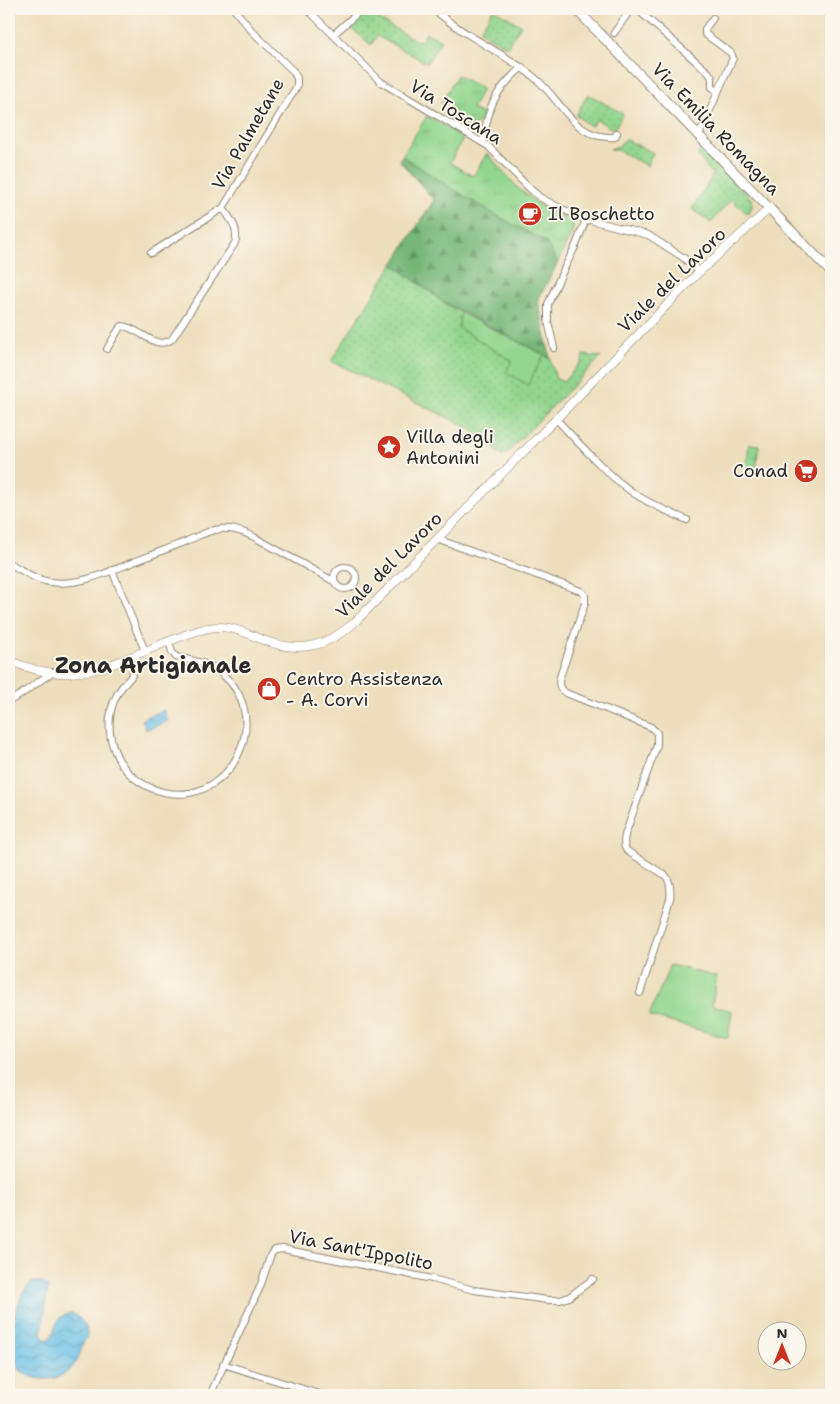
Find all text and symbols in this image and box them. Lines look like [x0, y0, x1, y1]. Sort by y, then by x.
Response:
street label: Via Emilia Romagna [646, 58, 786, 200]
street label: Via Palmetane [206, 74, 290, 194]
street label: Via Toscana [405, 74, 507, 150]
cafe icon: Il Boschetto [517, 201, 543, 227]
place label: Il Boschetto [548, 202, 655, 226]
street label: Viale del Lavoro [613, 222, 731, 338]
place label: Villa degli Antonini [406, 425, 494, 470]
place icon: Villa degli Antonini [376, 434, 402, 460]
supermarket icon: Conad [793, 458, 819, 484]
place label: Conad [733, 459, 788, 483]
street label: Viale del Lavoro [331, 507, 447, 623]
district label: Zona Artigianale [55, 651, 251, 680]
place label: Centro Assistenza - A. Corvi [286, 667, 443, 712]
shop icon: Centro Assistenza - A. Corvi [256, 676, 282, 702]
street label: Via Sant'Ippolito [287, 1224, 435, 1276]
north arrow [758, 1322, 808, 1372]
text: N [776, 1324, 788, 1342]

